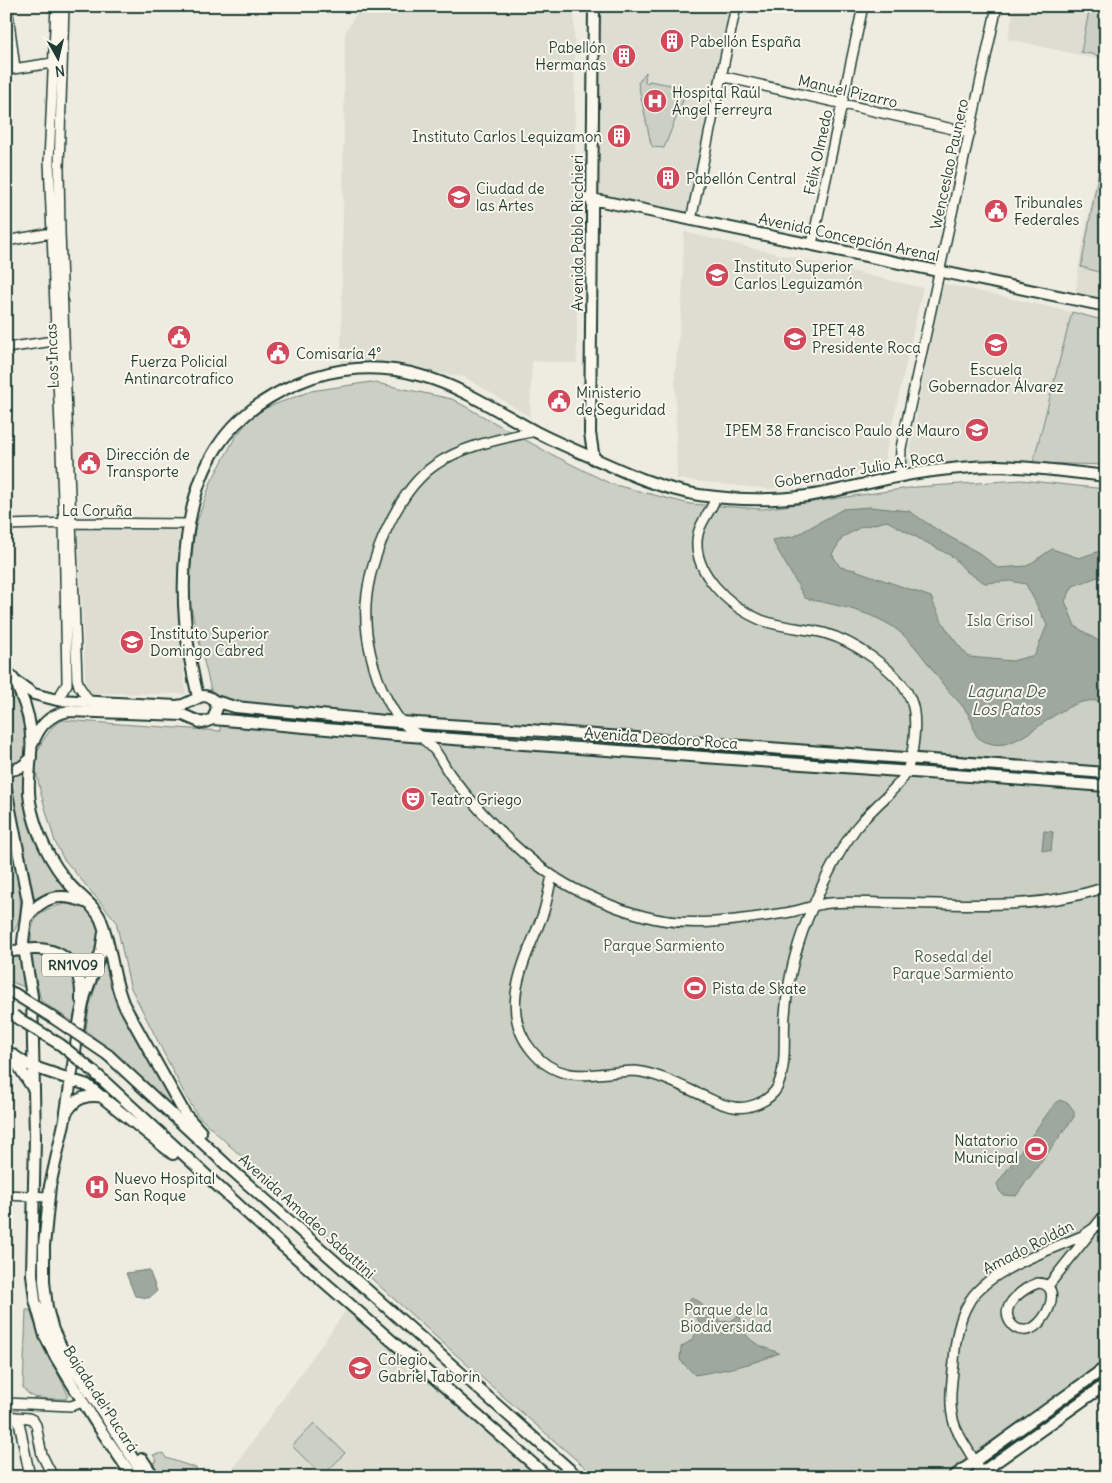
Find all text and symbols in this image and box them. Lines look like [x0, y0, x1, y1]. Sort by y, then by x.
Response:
building icon: Pabellón España [659, 28, 685, 54]
north arrow [32, 32, 82, 82]
place label: Pabellón España [690, 32, 801, 51]
place label: Pabellón Hermanas [535, 38, 606, 74]
building icon: Pabellón Hermanas [611, 43, 637, 69]
text: N [54, 61, 66, 80]
street label: Manuel Pizarro [796, 70, 900, 112]
place label: Hospital Raúl Ángel Ferreyra [672, 83, 773, 119]
hospital icon: Hospital Raúl Ángel Ferreyra [642, 88, 668, 114]
street label: Wenceslao Paunero [926, 97, 972, 231]
street label: Félix Olmedo [800, 108, 836, 196]
building icon: Instituto Carlos Lequizamon [606, 123, 632, 149]
place label: Instituto Carlos Lequizamon [412, 127, 602, 146]
street label: Avenida Pablo Ricchieri [568, 155, 587, 311]
building icon: Pabellón Central [655, 165, 681, 191]
place label: Pabellón Central [686, 169, 796, 188]
place label: Ciudad de las Artes [476, 179, 544, 215]
school or university icon: Ciudad de las Artes [446, 184, 472, 210]
place label: Tribunales Federales [1014, 193, 1083, 229]
public building icon: Tribunales Federales [983, 198, 1009, 224]
street label: Avenida Concepción Arenal [757, 209, 941, 265]
place label: Instituto Superior Carlos Leguizamón [734, 257, 863, 293]
school or university icon: Instituto Superior Carlos Leguizamón [704, 262, 730, 288]
place label: IPET 48 Presidente Roca [812, 321, 921, 357]
street label: Los Incas [41, 323, 63, 389]
public building icon: Fuerza Policial Antinarcotrafico [166, 324, 192, 350]
school or university icon: IPET 48 Presidente Roca [782, 326, 808, 352]
school or university icon: Escuela Gobernador Álvarez [983, 332, 1009, 358]
public building icon: Comisaría 4° [265, 340, 291, 366]
place label: Comisaría 4° [296, 344, 381, 363]
place label: Fuerza Policial Antinarcotrafico [124, 352, 234, 388]
place label: Escuela Gobernador Álvarez [928, 360, 1064, 396]
place label: Ministerio de Seguridad [576, 383, 666, 419]
public building icon: Ministerio de Seguridad [546, 388, 572, 414]
school or university icon: IPEM 38 Francisco Paulo de Mauro [964, 417, 990, 443]
place label: IPEM 38 Francisco Paulo de Mauro [725, 421, 960, 440]
place label: Dirección de Transporte [106, 445, 190, 481]
street label: Gobernador Julio A. Roca [773, 446, 945, 492]
public building icon: Dirección de Transporte [76, 450, 102, 476]
street label: La Coruña [62, 501, 133, 520]
park label: Isla Crisol [967, 611, 1033, 630]
place label: Instituto Superior Domingo Cabred [150, 624, 269, 660]
school or university icon: Instituto Superior Domingo Cabred [119, 629, 145, 655]
water label: Laguna De Los Patos [967, 681, 1046, 719]
street label: Avenida Deodoro Roca [583, 723, 739, 753]
theatre icon: Teatro Griego [400, 786, 426, 812]
place label: Teatro Griego [430, 790, 522, 809]
park label: Parque Sarmiento [603, 936, 725, 955]
park label: Rosedal del Parque Sarmiento [892, 947, 1014, 983]
road number: RN1V09 [42, 954, 104, 976]
sports icon: Pista de Skate [682, 975, 708, 1001]
place label: Pista de Skate [712, 979, 806, 998]
place label: Natatorio Municipal [954, 1131, 1018, 1167]
sports icon: Natatorio Municipal [1023, 1136, 1049, 1162]
street label: Avenida Amadeo Sabattini [235, 1150, 379, 1282]
place label: Nuevo Hospital San Roque [114, 1169, 215, 1205]
hospital icon: Nuevo Hospital San Roque [84, 1174, 110, 1200]
street label: Amado Roldán [979, 1216, 1077, 1278]
park label: Parque de la Biodiversidad [680, 1300, 772, 1336]
street label: Bajada del Pucará [59, 1342, 143, 1456]
place label: Colegio Gabriel Taborín [378, 1350, 481, 1386]
school or university icon: Colegio Gabriel Taborín [347, 1355, 373, 1381]

